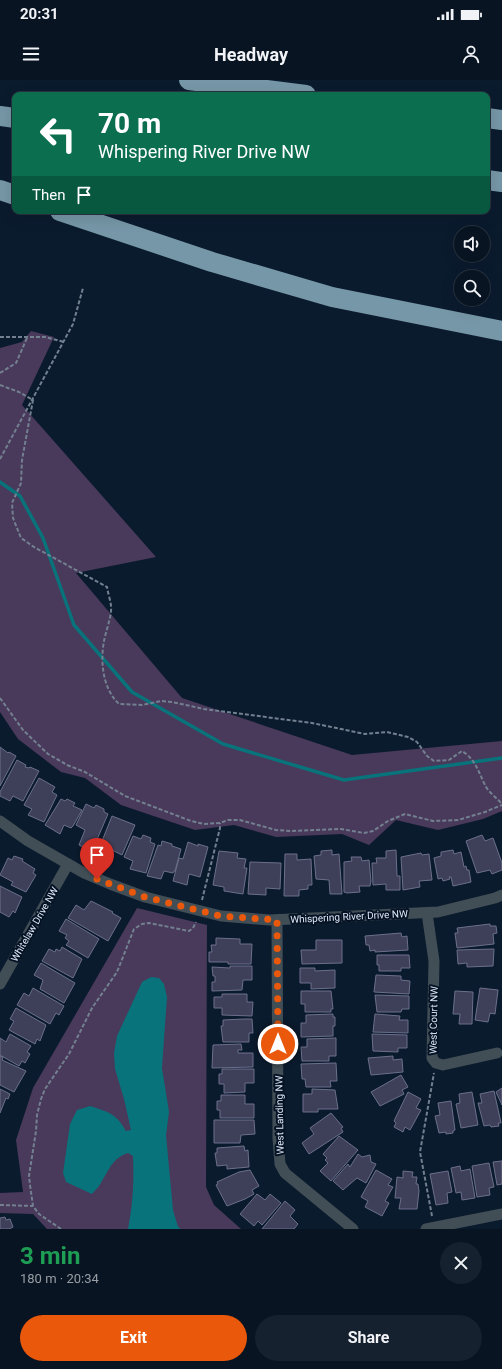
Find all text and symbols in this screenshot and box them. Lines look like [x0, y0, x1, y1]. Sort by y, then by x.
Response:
text: 20:31 [20, 5, 59, 23]
icon: menu [20, 43, 42, 65]
icon: person [460, 43, 482, 65]
text: Headway [214, 44, 288, 65]
text: 70 m [98, 107, 161, 140]
icon: left [32, 108, 84, 160]
text: Whispering River Drive NW [98, 141, 310, 162]
icon: arrive [73, 184, 95, 206]
text: Then [32, 186, 65, 204]
map controls [454, 226, 490, 306]
button: sound [454, 226, 490, 262]
button: search [454, 270, 490, 306]
pin [80, 838, 114, 879]
icon: arrive [86, 844, 108, 866]
street label: Whitelaw Drive NW [9, 885, 60, 963]
street label: Whispering River Drive NW [290, 908, 408, 925]
street label: West Court NW [427, 986, 440, 1054]
position arrow [257, 1023, 299, 1065]
street label: West Landing NW [273, 1075, 286, 1155]
text: 3 min [20, 1242, 80, 1270]
button: close [440, 1242, 482, 1284]
text: 180 m · 20:34 [20, 1271, 99, 1286]
button: Exit [20, 1315, 247, 1361]
button: Share [255, 1315, 482, 1361]

